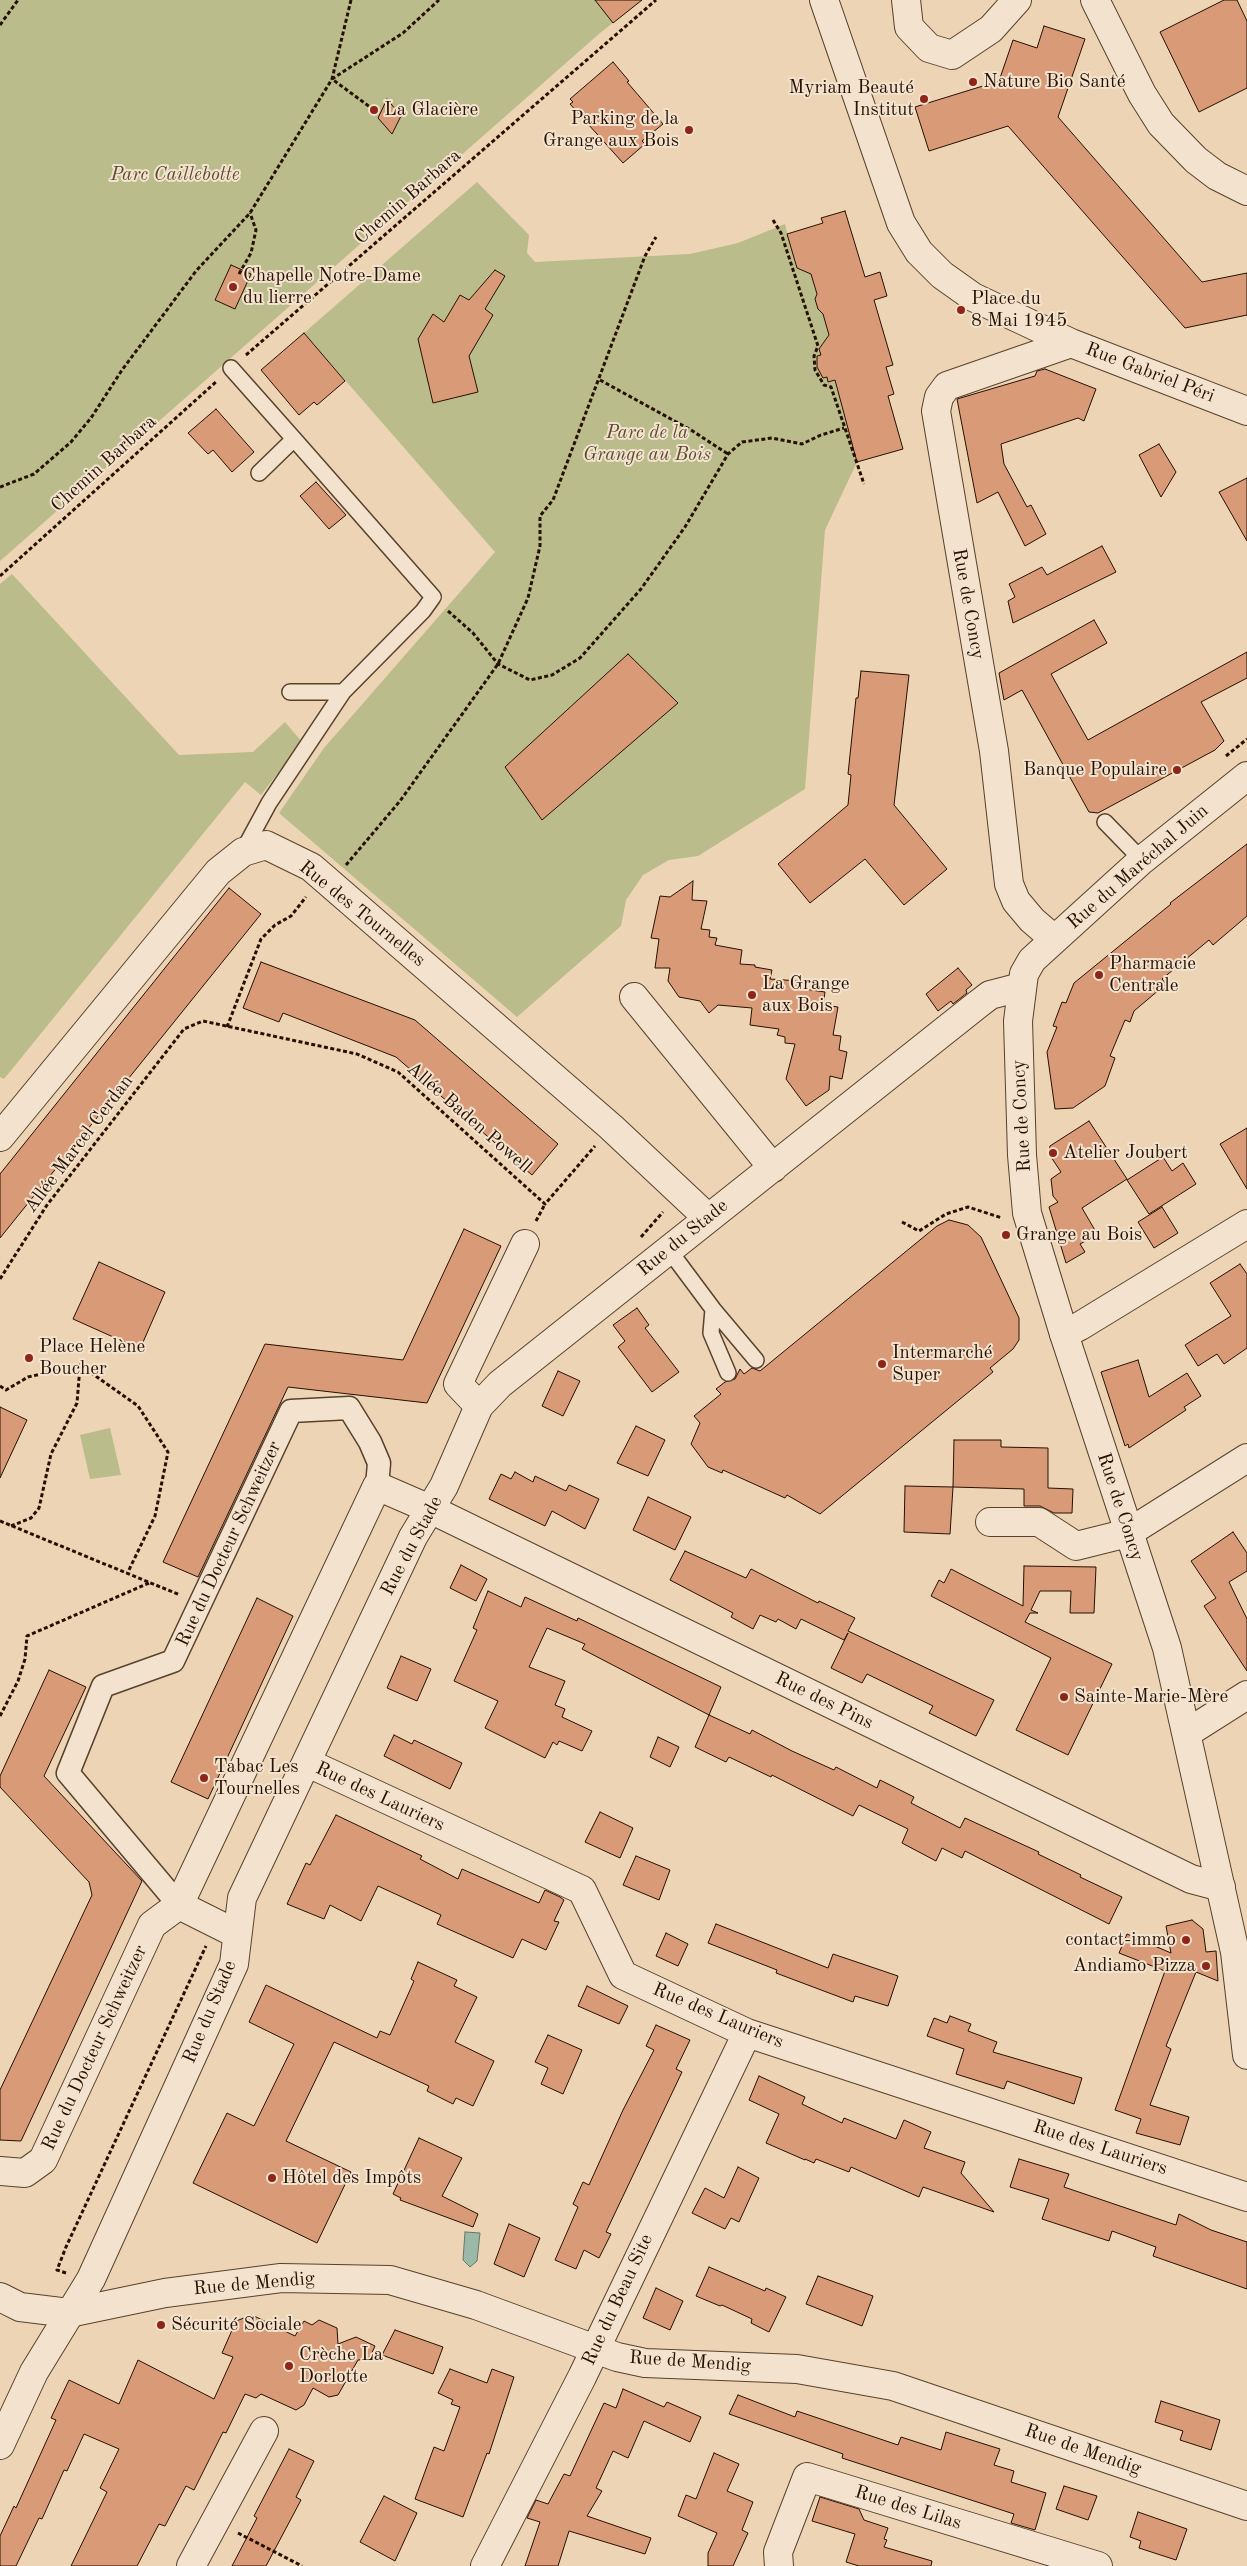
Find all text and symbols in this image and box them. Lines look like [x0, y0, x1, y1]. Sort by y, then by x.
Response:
place label: Nature Bio Santé [983, 71, 1125, 93]
marker: Nature Bio Santé [967, 76, 979, 88]
place label: Myriam Beauté Institut [789, 77, 914, 121]
marker: Myriam Beauté Institut [918, 93, 930, 105]
place label: La Glacière [384, 99, 478, 121]
marker: La Glacière [368, 104, 380, 116]
place label: Parking de la Grange aux Bois [543, 108, 679, 152]
marker: Parking de la Grange aux Bois [683, 124, 695, 136]
street label: Chemin Barbara [350, 144, 466, 250]
park label: Parc Caillebotte [110, 164, 240, 186]
place label: Chapelle Notre-Dame du lierre [243, 265, 421, 309]
marker: Chapelle Notre-Dame du lierre [227, 281, 239, 293]
place label: Place du 8 Mai 1945 [971, 288, 1067, 332]
marker: Place du 8 Mai 1945 [955, 304, 967, 316]
street label: Rue Gabriel Péri [1082, 338, 1218, 408]
street label: Chemin Barbara [47, 411, 161, 517]
park label: Parc de la Grange au Bois [583, 422, 711, 466]
street label: Rue de Concy [947, 547, 989, 661]
place label: Banque Populaire [1023, 759, 1167, 781]
marker: Banque Populaire [1171, 764, 1183, 776]
street label: Rue du Maréchal Juin [1063, 800, 1213, 934]
street label: Rue des Tournelles [294, 856, 430, 972]
place label: Pharmacie Centrale [1109, 953, 1196, 997]
marker: Pharmacie Centrale [1093, 969, 1105, 981]
place label: La Grange aux Bois [762, 973, 850, 1017]
marker: La Grange aux Bois [746, 989, 758, 1001]
street label: Allée Baden Powell [402, 1058, 536, 1178]
street label: Rue de Concy [1008, 1059, 1036, 1173]
street label: Allée Marcel Cerdan [20, 1070, 138, 1218]
place label: Atelier Joubert [1063, 1142, 1188, 1164]
marker: Atelier Joubert [1047, 1147, 1059, 1159]
street label: Rue du Stade [633, 1195, 733, 1281]
place label: Grange au Bois [1016, 1224, 1142, 1246]
marker: Grange au Bois [1000, 1229, 1012, 1241]
place label: Place Helène Boucher [39, 1336, 145, 1380]
place label: Intermarché Super [892, 1342, 993, 1386]
marker: Place Helène Boucher [23, 1352, 35, 1364]
marker: Intermarché Super [876, 1358, 888, 1370]
street label: Rue du Docteur Schweitzer [171, 1438, 287, 1650]
street label: Rue de Concy [1092, 1450, 1148, 1564]
street label: Rue du Stade [376, 1492, 448, 1600]
street label: Rue des Pins [771, 1667, 877, 1735]
place label: Sainte-Marie-Mère [1074, 1686, 1228, 1708]
marker: Sainte-Marie-Mère [1058, 1691, 1070, 1703]
place label: Tabac Les Tournelles [214, 1756, 300, 1800]
street label: Rue des Lauriers [312, 1757, 448, 1837]
marker: Tabac Les Tournelles [198, 1772, 210, 1784]
place label: contact-immo [1065, 1929, 1176, 1951]
marker: contact-immo [1180, 1934, 1192, 1946]
street label: Rue du Docteur Schweitzer [37, 1942, 153, 2154]
place label: Andiamo Pizza [1073, 1955, 1196, 1977]
street label: Rue du Stade [178, 1957, 242, 2067]
marker: Andiamo Pizza [1200, 1960, 1212, 1972]
street label: Rue des Lauriers [649, 1978, 787, 2054]
street label: Rue des Lauriers [1030, 2116, 1170, 2180]
place label: Hôtel des Impôts [282, 2167, 421, 2189]
marker: Hôtel des Impôts [266, 2172, 278, 2184]
street label: Rue du Beau Site [578, 2231, 658, 2369]
street label: Rue de Mendig [192, 2267, 316, 2301]
place label: Sécurité Sociale [171, 2314, 301, 2336]
marker: Sécurité Sociale [155, 2319, 167, 2331]
place label: Crèche La Dorlotte [299, 2344, 383, 2388]
street label: Rue de Mendig [628, 2346, 752, 2378]
marker: Crèche La Dorlotte [283, 2360, 295, 2372]
street label: Rue de Mendig [1022, 2419, 1144, 2481]
street label: Rue des Lilas [852, 2481, 964, 2535]

